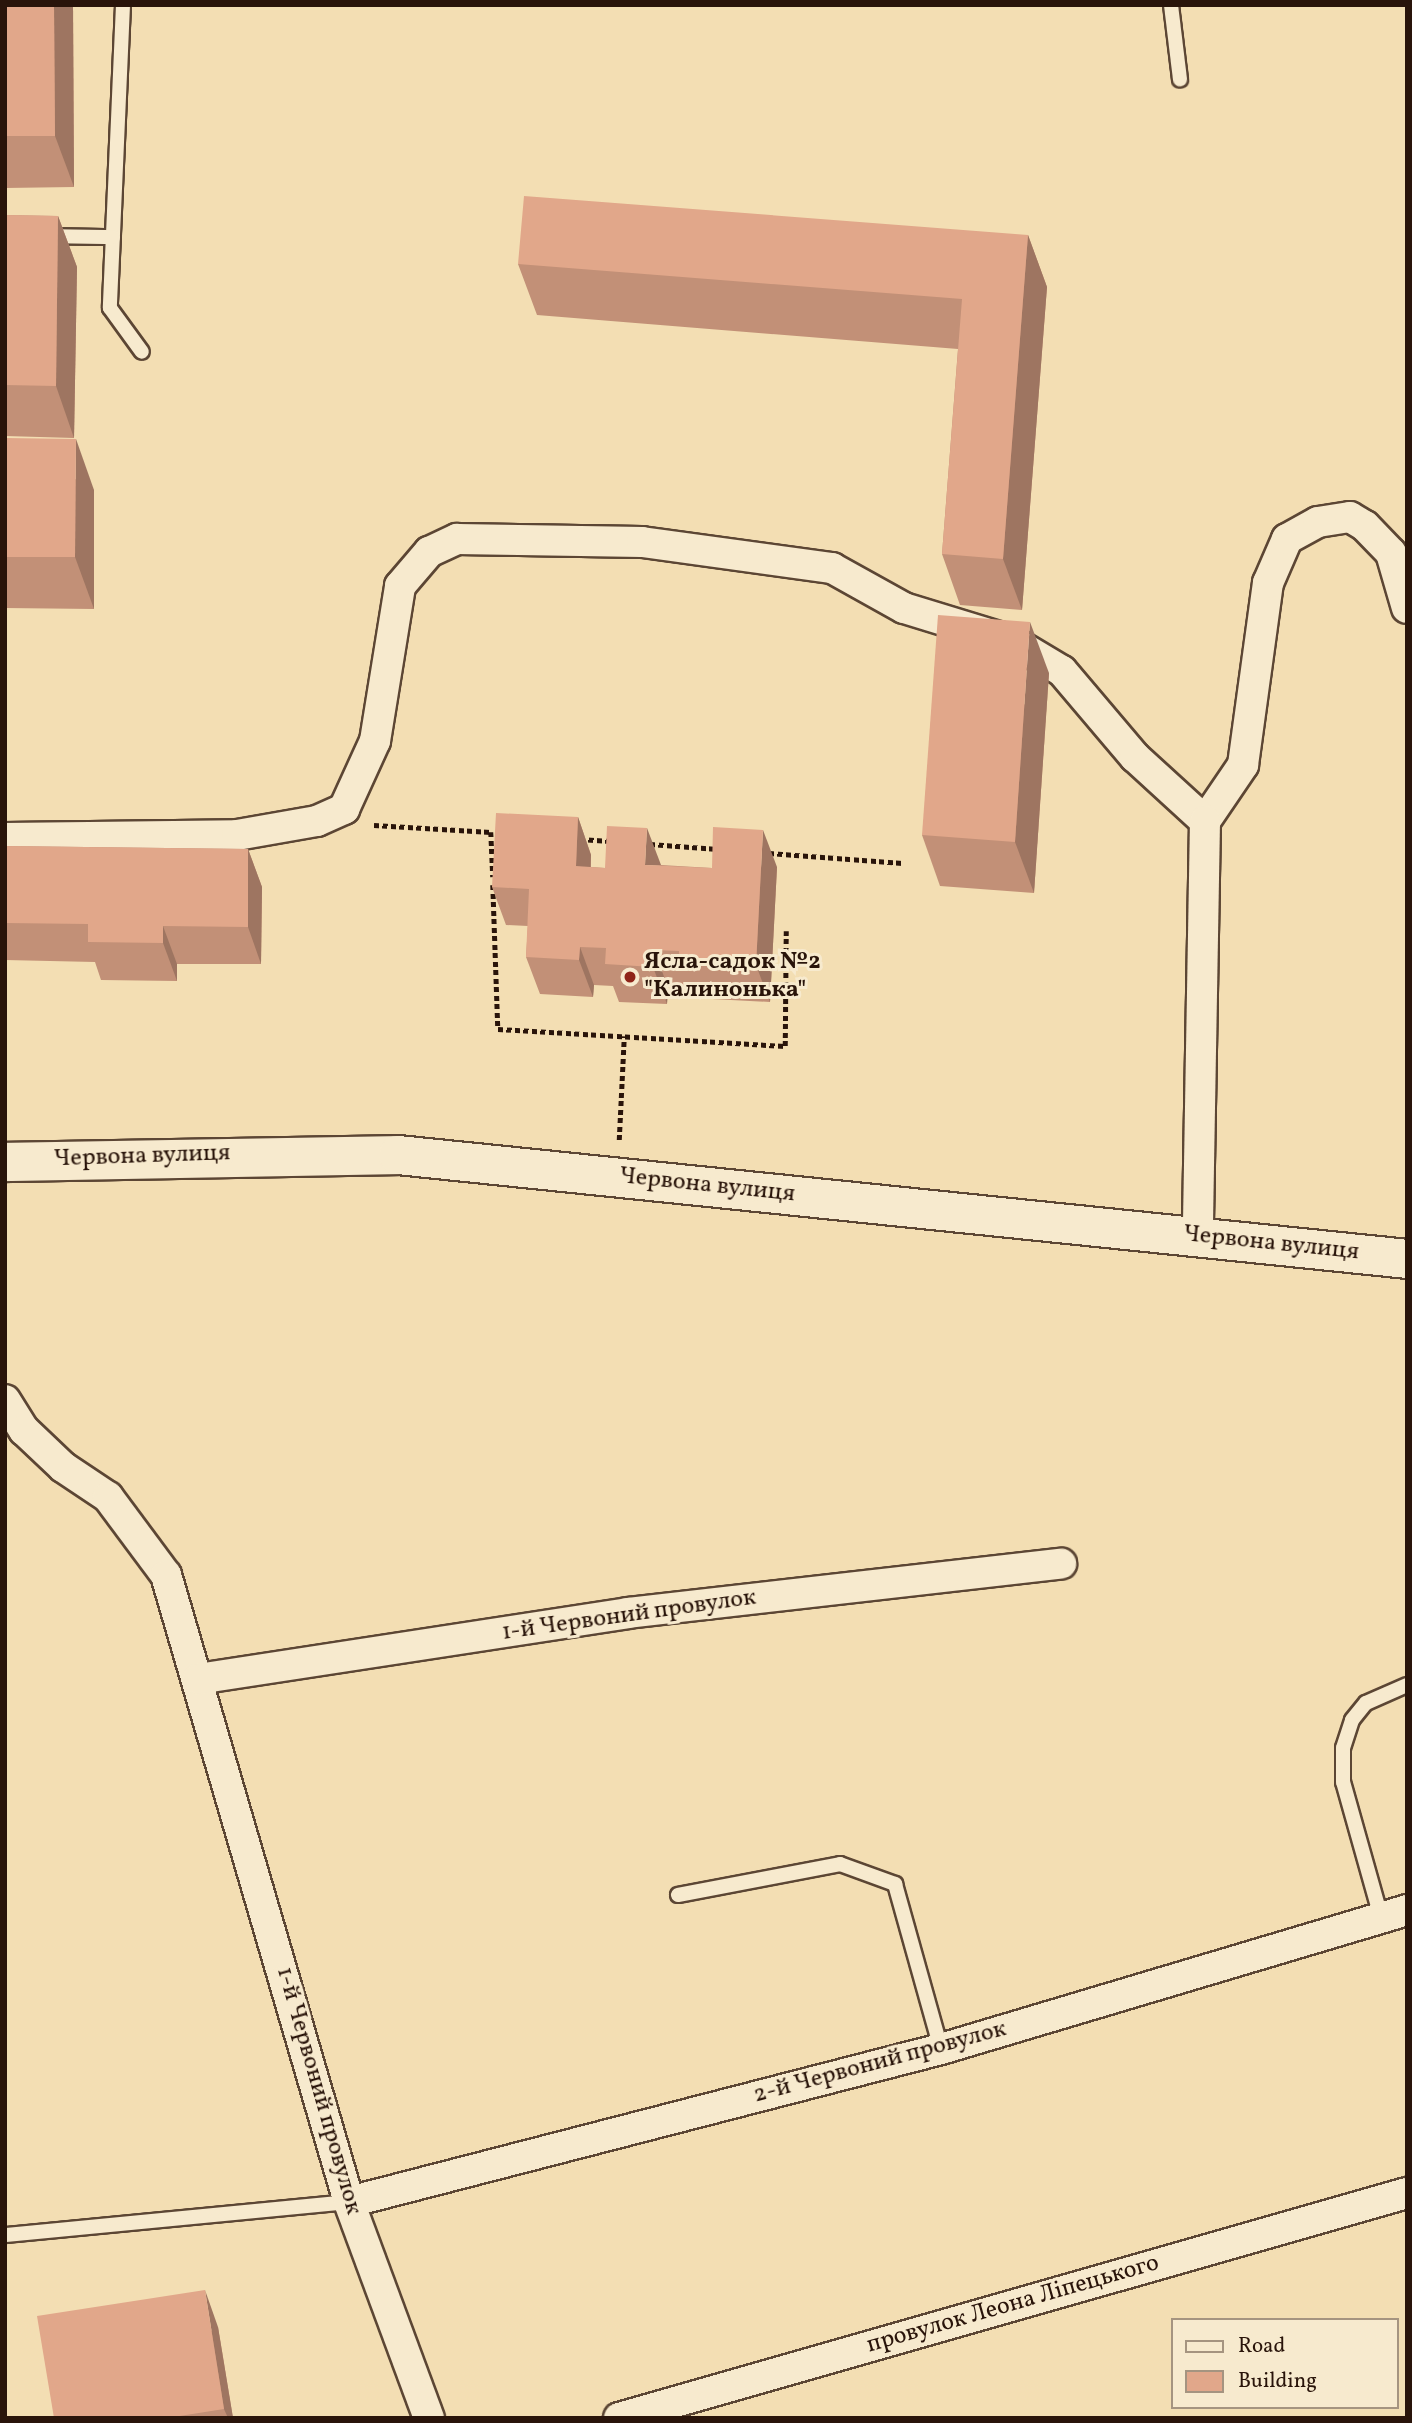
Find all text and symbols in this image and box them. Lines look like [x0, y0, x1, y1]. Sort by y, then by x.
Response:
place label: Ясла-садок №2 "Калинонька" [644, 949, 821, 1005]
marker: Ясла-садок №2 "Калинонька" [622, 969, 638, 985]
street label: Червона вулиця [53, 1140, 231, 1174]
street label: Червона вулиця [618, 1162, 796, 1210]
street label: Червона вулиця [1182, 1220, 1360, 1268]
street label: 1-й Червоний провулок [500, 1584, 758, 1648]
street label: 1-й Червоний провулок [269, 1964, 367, 2218]
street label: 2-й Червоний провулок [750, 2015, 1010, 2111]
street label: провулок Леона Ліпецького [864, 2249, 1162, 2361]
legend [1170, 2318, 1398, 2409]
text: Road [1238, 2332, 1285, 2361]
text: Building [1238, 2367, 1317, 2396]

